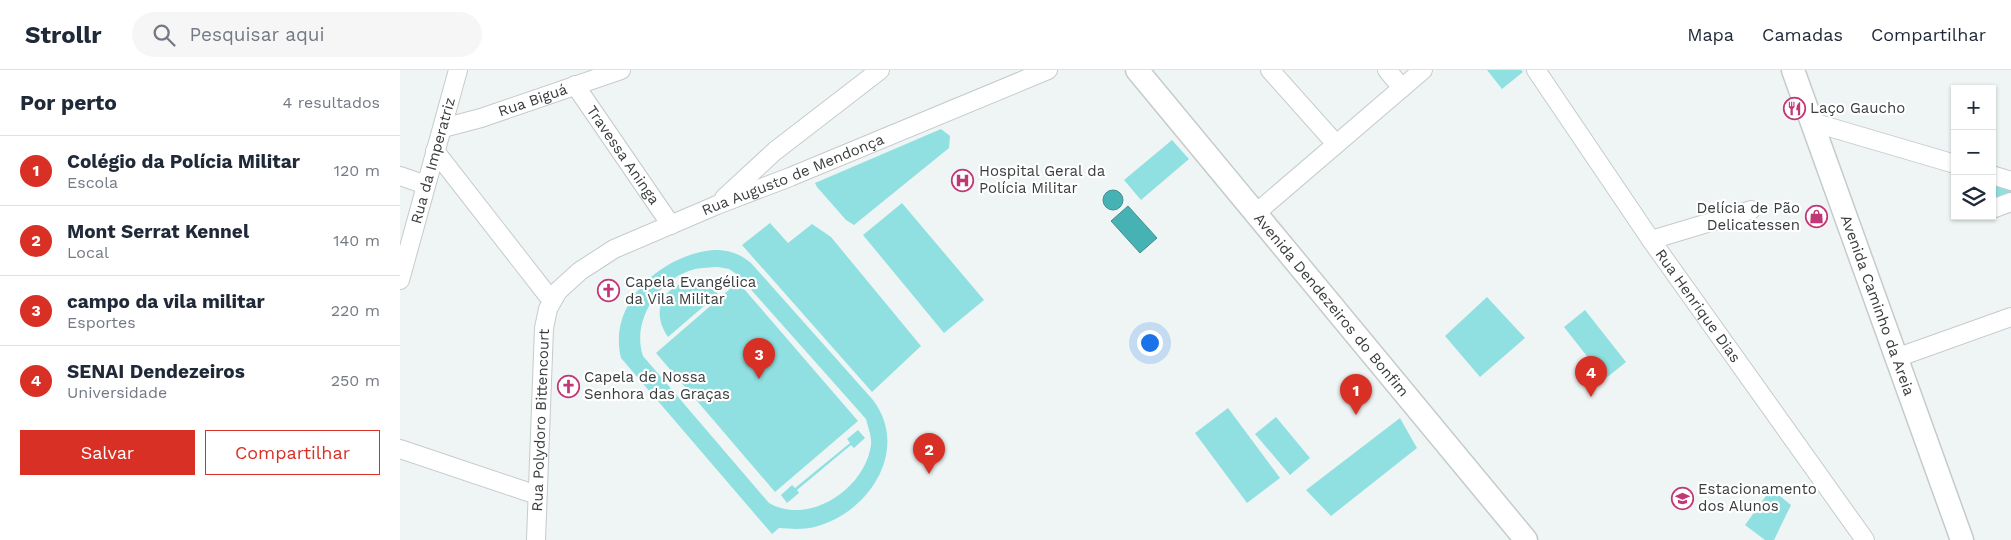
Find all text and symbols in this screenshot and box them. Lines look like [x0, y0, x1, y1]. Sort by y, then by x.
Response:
search box [132, 12, 482, 57]
text: Strollr [25, 21, 102, 49]
icon: search [150, 21, 178, 49]
text: Pesquisar aqui [190, 23, 325, 46]
text: Mapa [1687, 24, 1734, 45]
text: Camadas [1762, 24, 1843, 45]
text: Compartilhar [1871, 24, 1986, 45]
street label: Rua Biguá [496, 80, 570, 120]
map controls [1951, 85, 1996, 220]
button: + [1951, 85, 1996, 130]
text: Por perto [20, 90, 117, 115]
text: 4 resultados [283, 93, 380, 112]
street label: Rua da Imperatriz [407, 95, 459, 226]
restaurant icon: Laço Gaucho [1782, 96, 1806, 120]
place label: Laço Gaucho [1810, 99, 1905, 117]
street label: Travessa Aninga [583, 102, 664, 208]
street label: Rua Augusto de Mendonça [699, 130, 887, 219]
button: − [1951, 130, 1996, 175]
text: Colégio da Polícia Militar [67, 150, 300, 173]
text: 1 [33, 161, 39, 180]
text: 120 m [334, 161, 380, 180]
place label: Hospital Geral da Polícia Militar [979, 162, 1106, 197]
hospital icon: Hospital Geral da Polícia Militar [951, 168, 975, 192]
text: Escola [67, 173, 118, 192]
button: layers [1951, 175, 1996, 220]
place label: Delícia de Pão Delicatessen [1696, 199, 1800, 234]
shop icon: Delícia de Pão Delicatessen [1804, 205, 1828, 229]
street label: Avenida Dendezeiros do Bonfim [1250, 210, 1413, 400]
street label: Avenida Caminho da Areia [1837, 212, 1918, 399]
text: Mont Serrat Kennel [67, 220, 249, 243]
text: 2 [31, 231, 41, 250]
text: 140 m [333, 231, 380, 250]
text: Local [67, 243, 109, 262]
street label: Rua Henrique Dias [1651, 246, 1744, 366]
place label: Capela Evangélica da Vila Militar [625, 273, 757, 308]
church icon: Capela Evangélica da Vila Militar [597, 279, 621, 303]
text: campo da vila militar [67, 290, 265, 313]
text: 3 [31, 301, 41, 320]
text: 220 m [331, 301, 380, 320]
text: Esportes [67, 313, 136, 332]
street label: Rua Polydoro Bittencourt [528, 328, 553, 512]
your location [1137, 330, 1163, 356]
pin: 3 [743, 338, 775, 379]
pin: 4 [1575, 356, 1607, 397]
text: SENAI Dendezeiros [67, 360, 245, 383]
place label: Capela de Nossa Senhora das Graças [584, 368, 730, 403]
text: 4 [31, 371, 41, 390]
text: 250 m [331, 371, 380, 390]
church icon: Capela de Nossa Senhora das Graças [556, 374, 580, 398]
pin: 1 [1340, 374, 1372, 415]
text: Universidade [67, 383, 167, 402]
button: Salvar [20, 430, 195, 475]
button: Compartilhar [205, 430, 380, 475]
pin: 2 [913, 433, 945, 474]
place label: Estacionamento dos Alunos [1698, 480, 1817, 515]
school or university icon: Estacionamento dos Alunos [1670, 486, 1694, 510]

